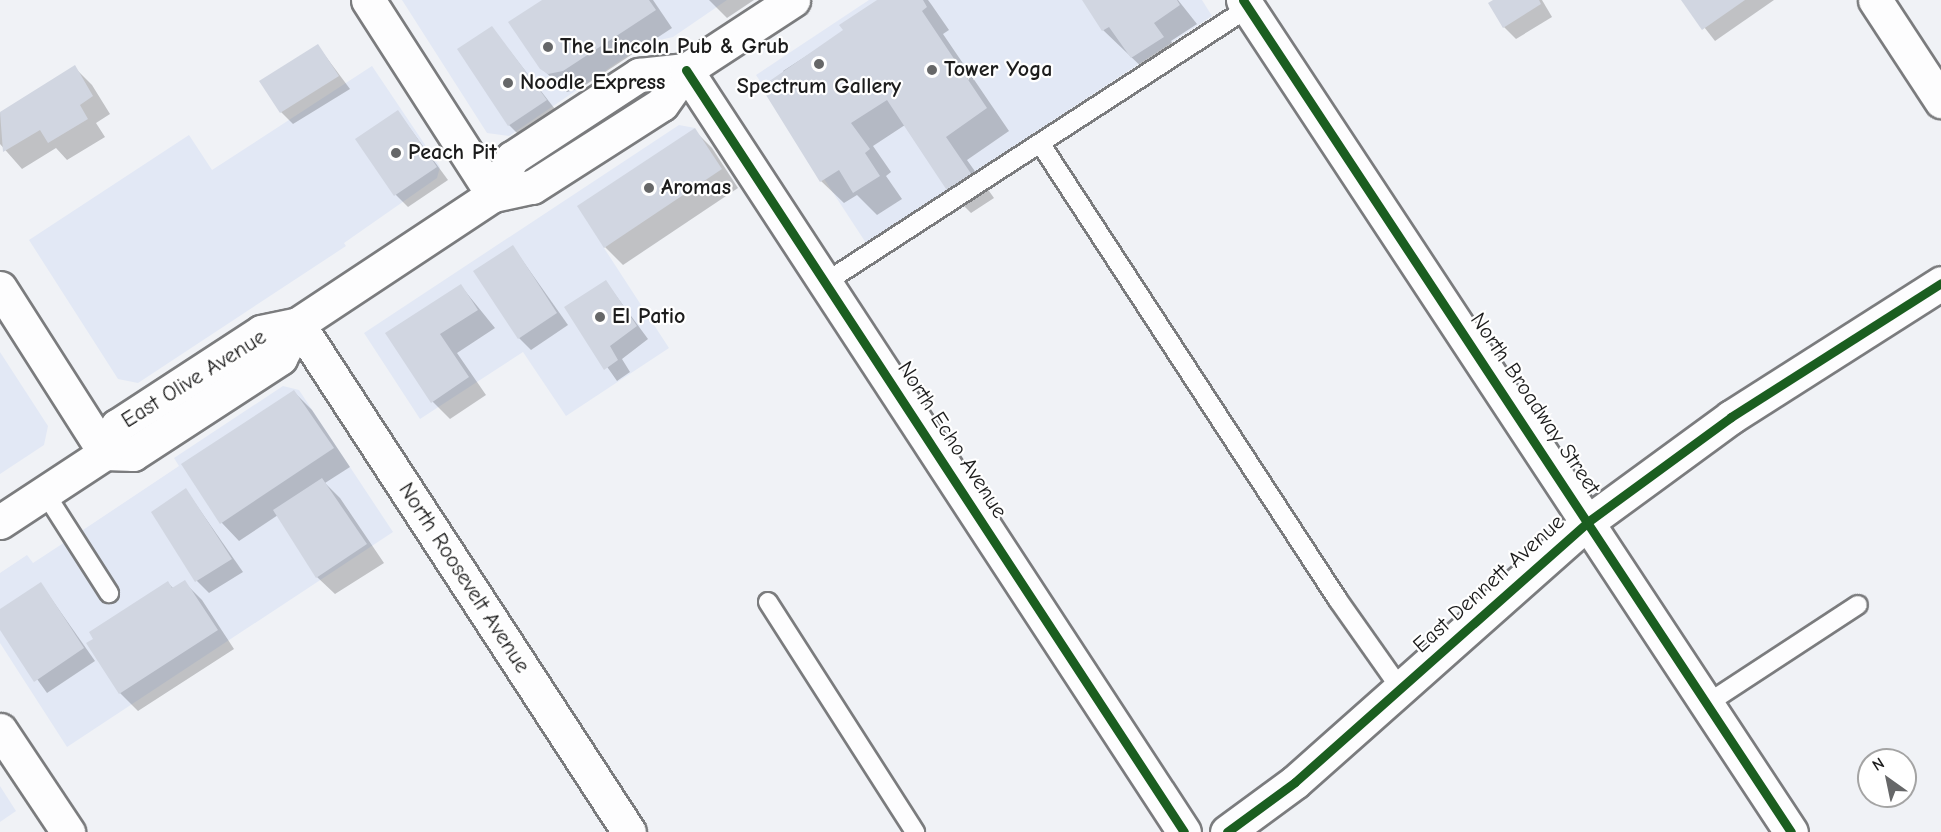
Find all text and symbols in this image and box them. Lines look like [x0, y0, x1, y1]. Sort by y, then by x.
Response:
place label: The Lincoln Pub & Grub [560, 34, 789, 60]
marker: The Lincoln Pub & Grub [541, 40, 555, 54]
marker: Spectrum Gallery [812, 57, 826, 71]
place label: Tower Yoga [944, 57, 1052, 83]
marker: Tower Yoga [925, 63, 939, 77]
place label: Noodle Express [520, 70, 665, 96]
place label: Spectrum Gallery [737, 74, 901, 100]
marker: Noodle Express [501, 76, 515, 90]
place label: Peach Pit [408, 140, 497, 166]
marker: Peach Pit [389, 146, 403, 160]
place label: Aromas [661, 175, 731, 201]
marker: Aromas [642, 181, 656, 195]
place label: El Patio [612, 304, 685, 330]
street label: North Broadway Street [1464, 308, 1606, 500]
marker: El Patio [593, 310, 607, 324]
street label: East Olive Avenue [117, 324, 271, 434]
street label: North Echo Avenue [891, 357, 1013, 523]
street label: North Roosevelt Avenue [393, 478, 535, 678]
street label: East Dennett Avenue [1408, 509, 1570, 659]
north arrow [1857, 748, 1917, 808]
text: N [1869, 754, 1888, 775]

